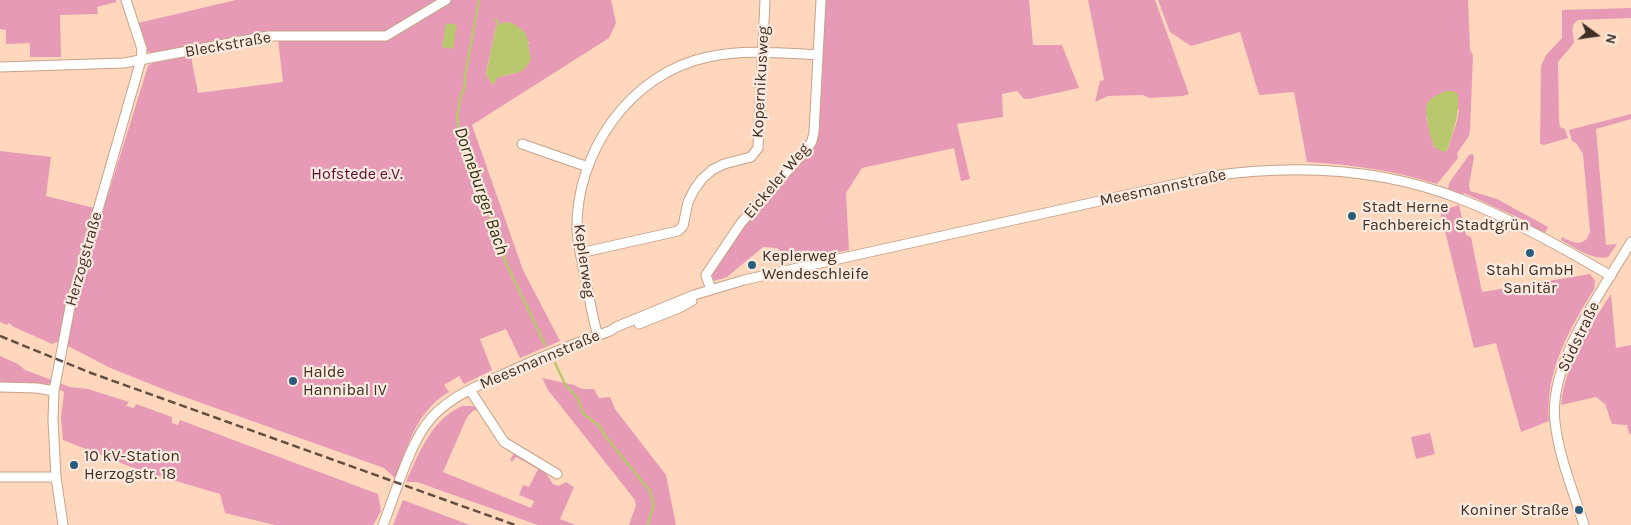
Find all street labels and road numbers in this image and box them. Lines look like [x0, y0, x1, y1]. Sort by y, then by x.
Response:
street label: Kopernikusweg [748, 25, 774, 139]
street label: Bleckstraße [184, 28, 272, 62]
street label: Eickeler Weg [740, 139, 814, 223]
street label: Meesmannstraße [1098, 165, 1228, 211]
street label: Herzogstraße [61, 210, 107, 308]
street label: Keplerweg [569, 223, 599, 299]
street label: Südstraße [1554, 299, 1604, 375]
street label: Meesmannstraße [477, 326, 603, 394]

